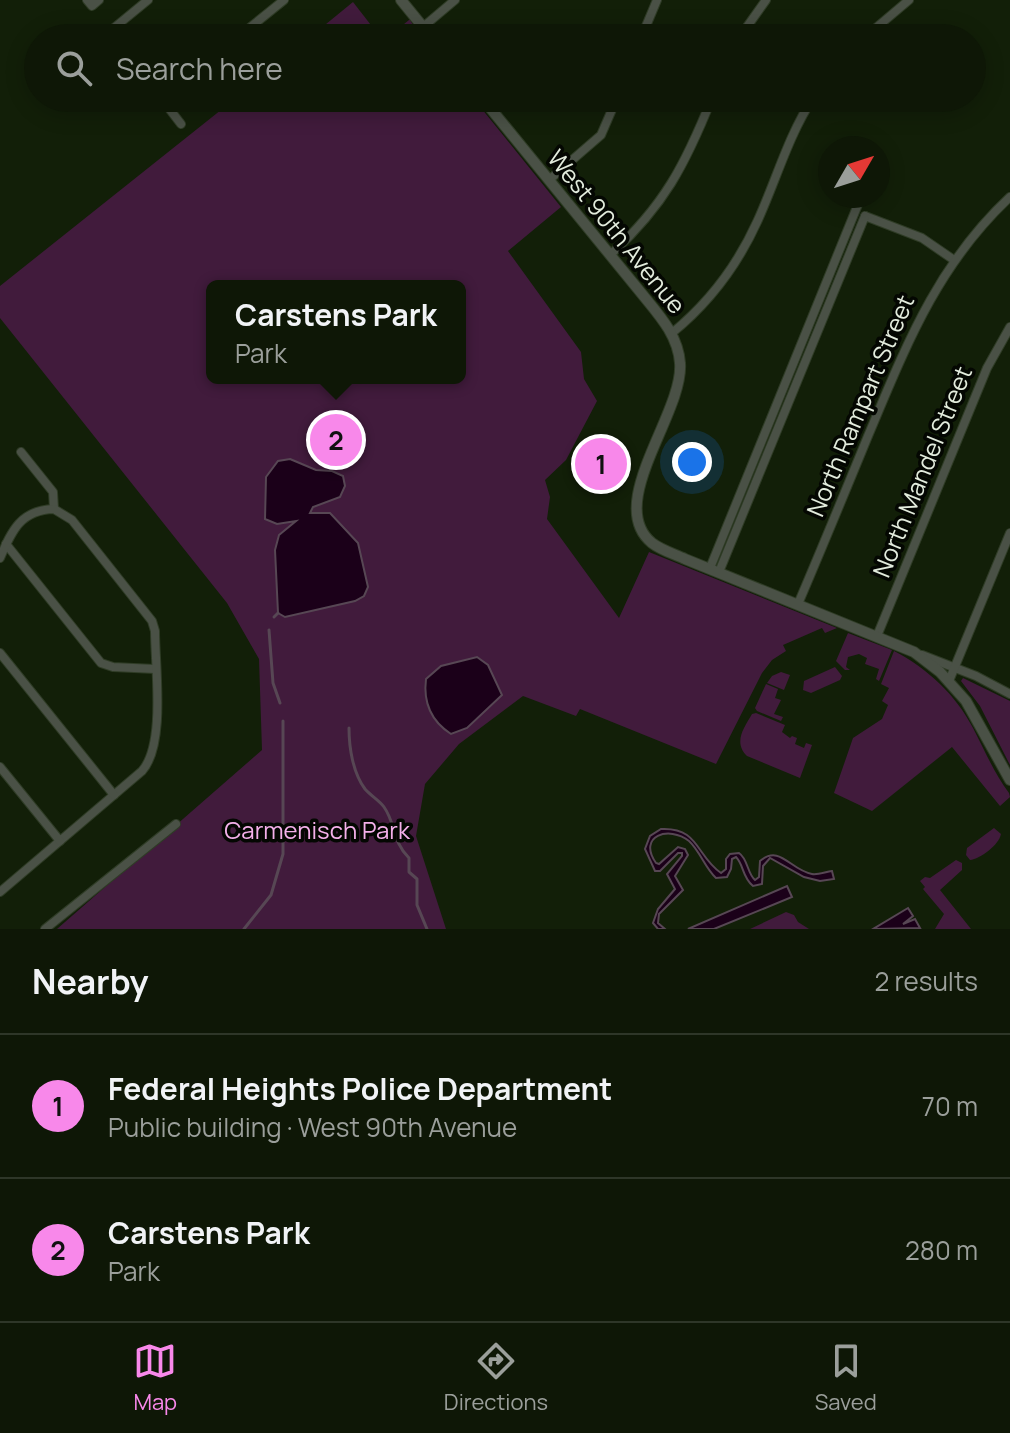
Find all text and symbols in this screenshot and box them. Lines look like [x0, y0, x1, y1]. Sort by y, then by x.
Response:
search box [24, 24, 986, 112]
icon: search [52, 46, 96, 90]
text: Search here [116, 48, 283, 89]
north arrow [818, 136, 890, 208]
street label: West 90th Avenue [541, 142, 694, 320]
popup [206, 280, 466, 384]
street label: North Rampart Street [798, 289, 921, 521]
text: Carstens Park [235, 294, 437, 335]
text: Park [235, 335, 287, 371]
street label: North Mandel Street [864, 361, 979, 582]
pin: 2 [310, 410, 362, 470]
pin: 1 [575, 434, 627, 494]
your location [672, 442, 712, 482]
park label: Carmenisch Park [224, 813, 411, 846]
text: Nearby [32, 958, 148, 1004]
text: 2 results [874, 963, 978, 999]
text: Federal Heights Police Department [108, 1068, 612, 1109]
text: 1 [52, 1088, 64, 1124]
text: 70 m [922, 1088, 978, 1124]
text: Public building · West 90th Avenue [108, 1109, 517, 1145]
text: Carstens Park [108, 1212, 310, 1253]
text: 2 [50, 1232, 66, 1268]
text: 280 m [905, 1232, 978, 1268]
text: Park [108, 1253, 160, 1289]
tab: Map [133, 1339, 177, 1417]
tab: Directions [444, 1339, 548, 1417]
tab: Saved [815, 1339, 877, 1417]

